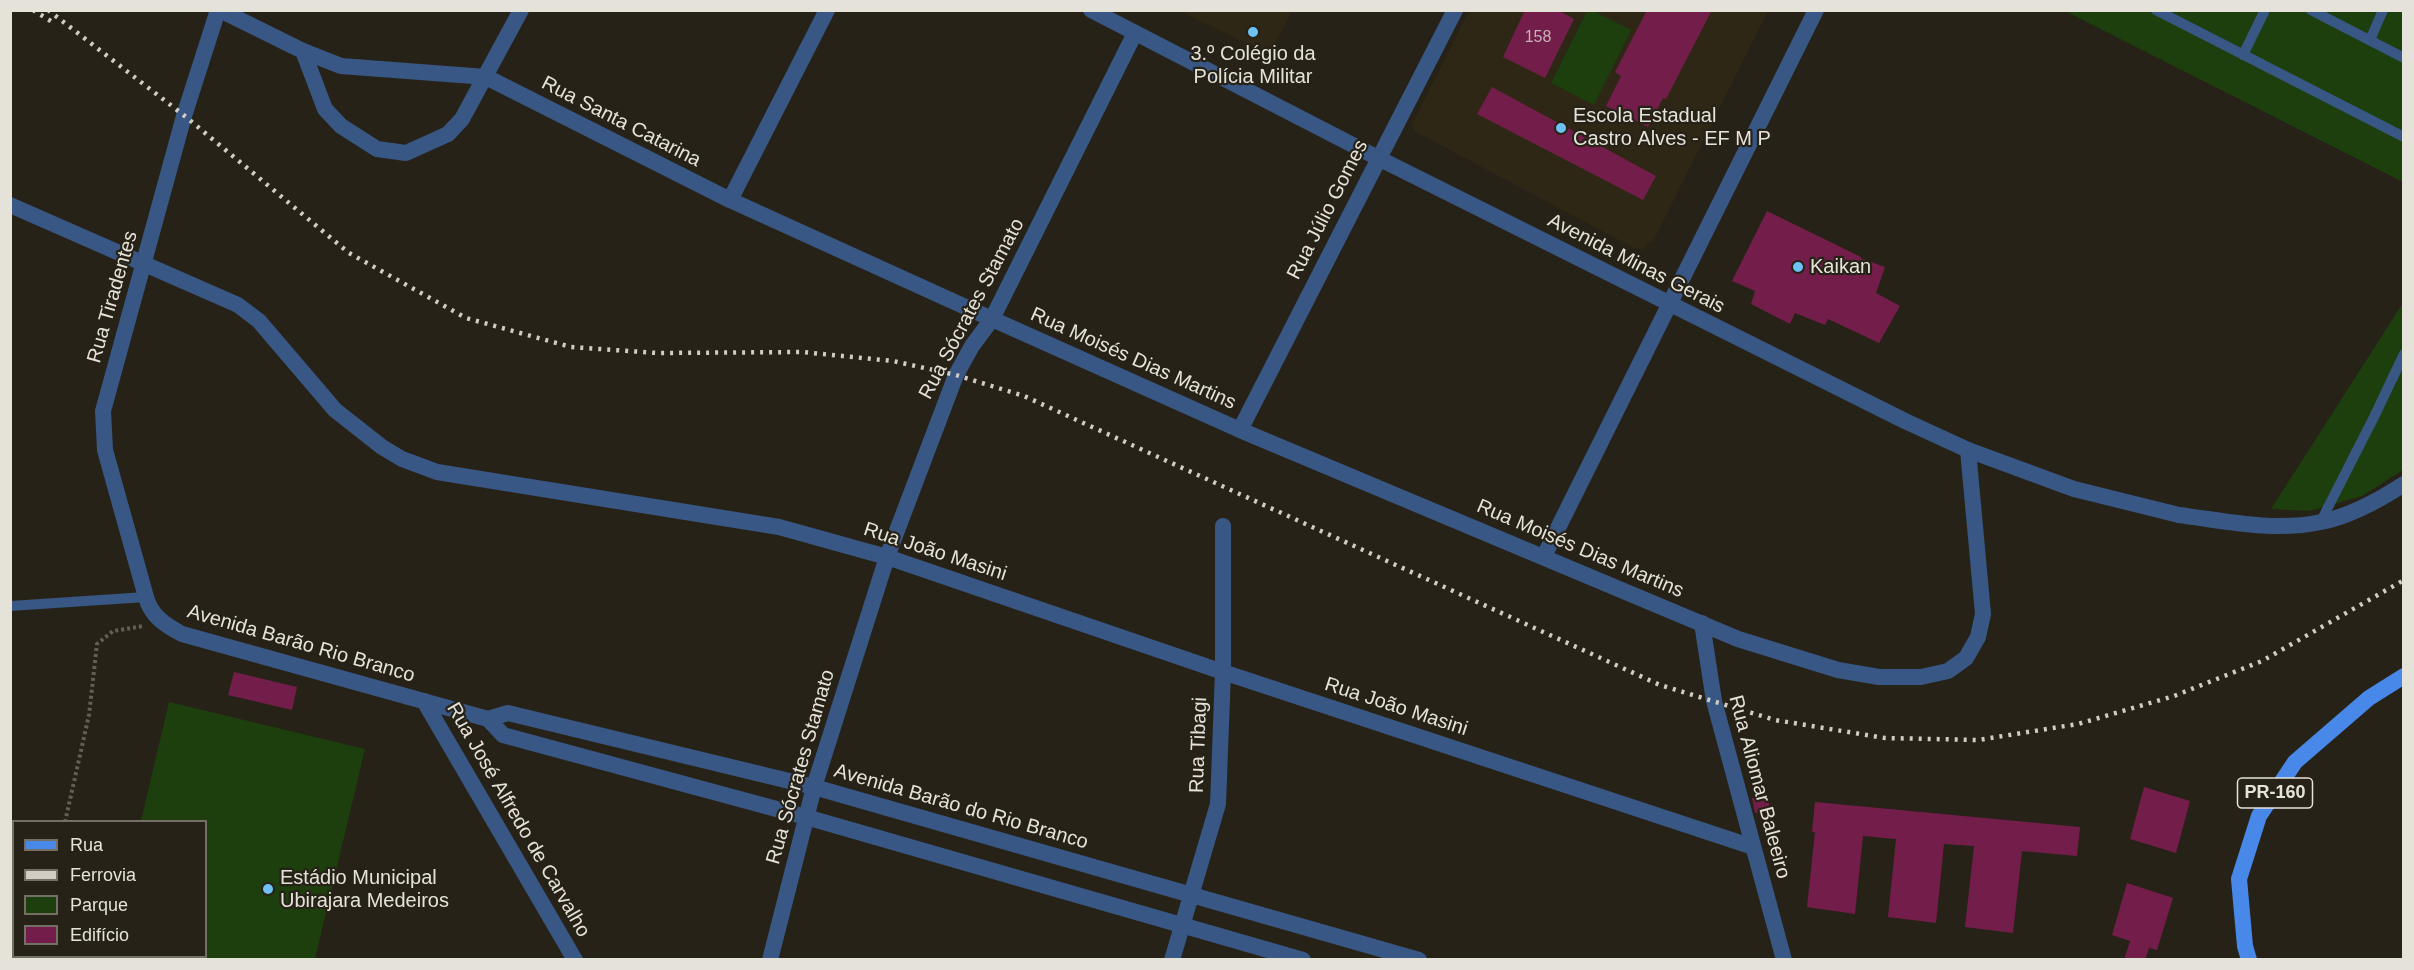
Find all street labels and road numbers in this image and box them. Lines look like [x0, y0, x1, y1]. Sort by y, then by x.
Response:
street label: Rua Santa Catarina [537, 71, 705, 173]
street label: Rua Júlio Gomes [1282, 136, 1374, 284]
street label: Avenida Minas Gerais [1544, 209, 1728, 319]
street label: Rua Sócrates Stamato [914, 215, 1030, 403]
street label: Rua Tiradentes [83, 228, 143, 366]
street label: Rua Moisés Dias Martins [1027, 303, 1239, 415]
street label: Rua Moisés Dias Martins [1473, 495, 1687, 603]
street label: Rua João Masini [860, 518, 1010, 586]
street label: Avenida Barão Rio Branco [185, 600, 417, 688]
street label: Rua Sócrates Stamato [762, 667, 840, 867]
street label: Rua João Masini [1321, 673, 1471, 741]
street label: Rua Aliomar Baleeiro [1723, 693, 1795, 881]
street label: Rua Tibagi [1185, 697, 1213, 793]
street label: Rua José Alfredo de Carvalho [441, 698, 595, 942]
street label: Avenida Barão do Rio Branco [831, 759, 1091, 855]
road number: PR-160 [2238, 778, 2312, 808]

